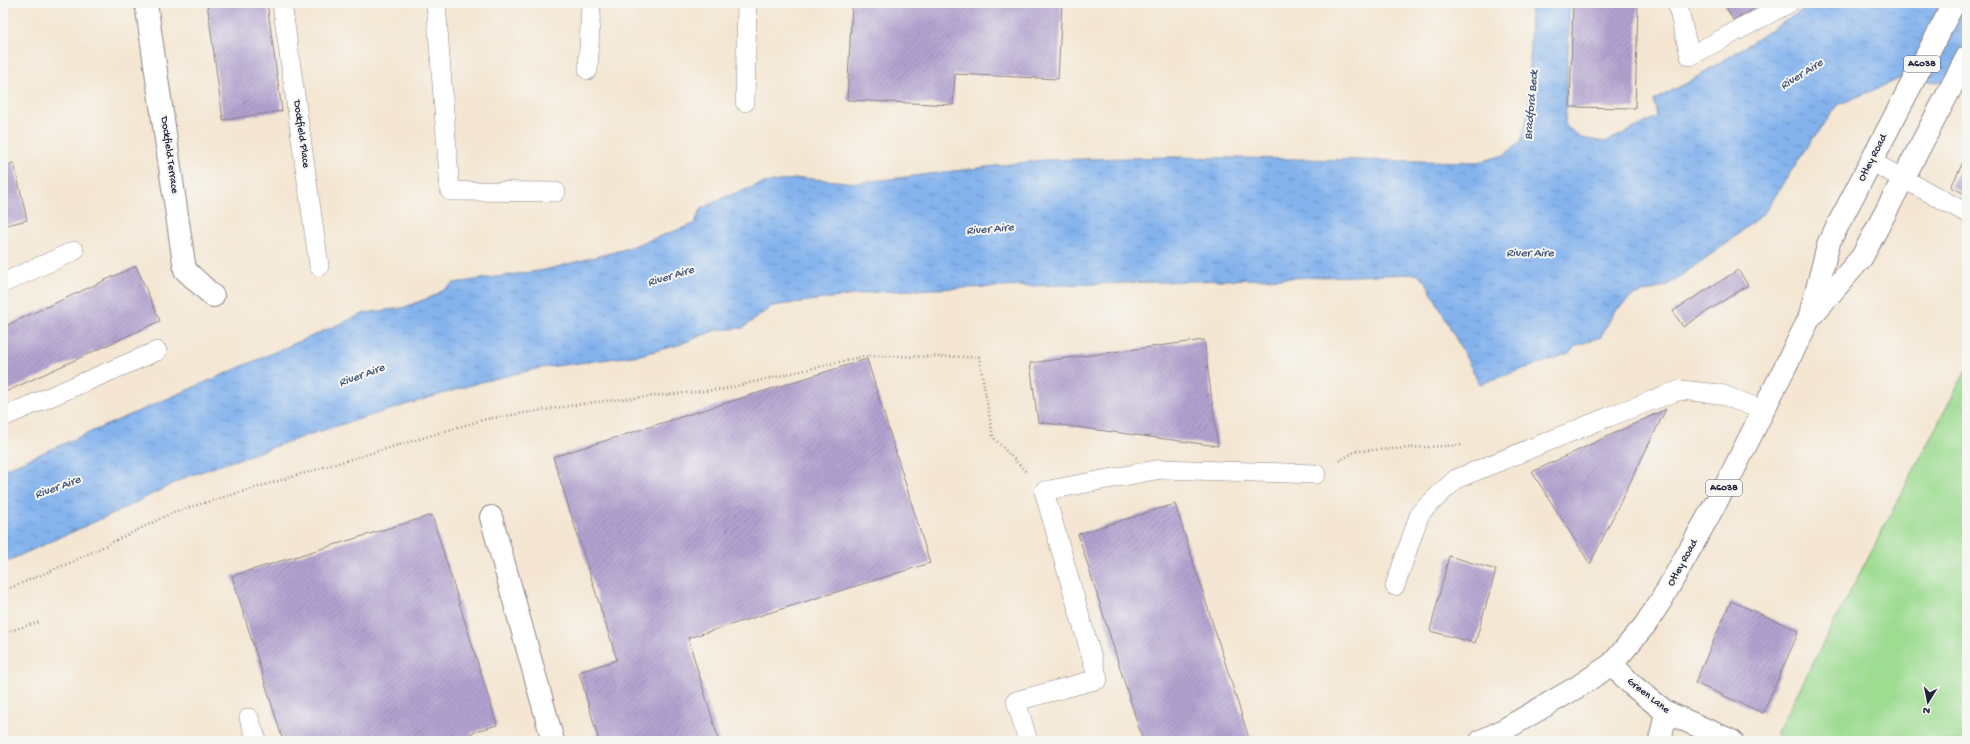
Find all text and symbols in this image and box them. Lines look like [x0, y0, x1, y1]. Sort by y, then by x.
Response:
water label: River Aire [1778, 56, 1827, 94]
road number: A6038 [1904, 56, 1940, 72]
water label: Bradford Beck [1522, 68, 1542, 140]
street label: Dockfield Place [290, 98, 313, 169]
street label: Dockfield Terrace [158, 115, 181, 195]
street label: Otley Road [1856, 131, 1891, 184]
water label: River Aire [966, 221, 1015, 239]
water label: River Aire [1506, 247, 1555, 261]
water label: River Aire [646, 263, 697, 291]
water label: River Aire [337, 361, 388, 391]
water label: River Aire [33, 473, 84, 503]
road number: A6038 [1706, 480, 1742, 496]
street label: Otley Road [1665, 536, 1701, 588]
street label: Green Lane [1624, 676, 1672, 717]
north arrow [1908, 682, 1948, 722]
text: N [1922, 703, 1931, 716]

